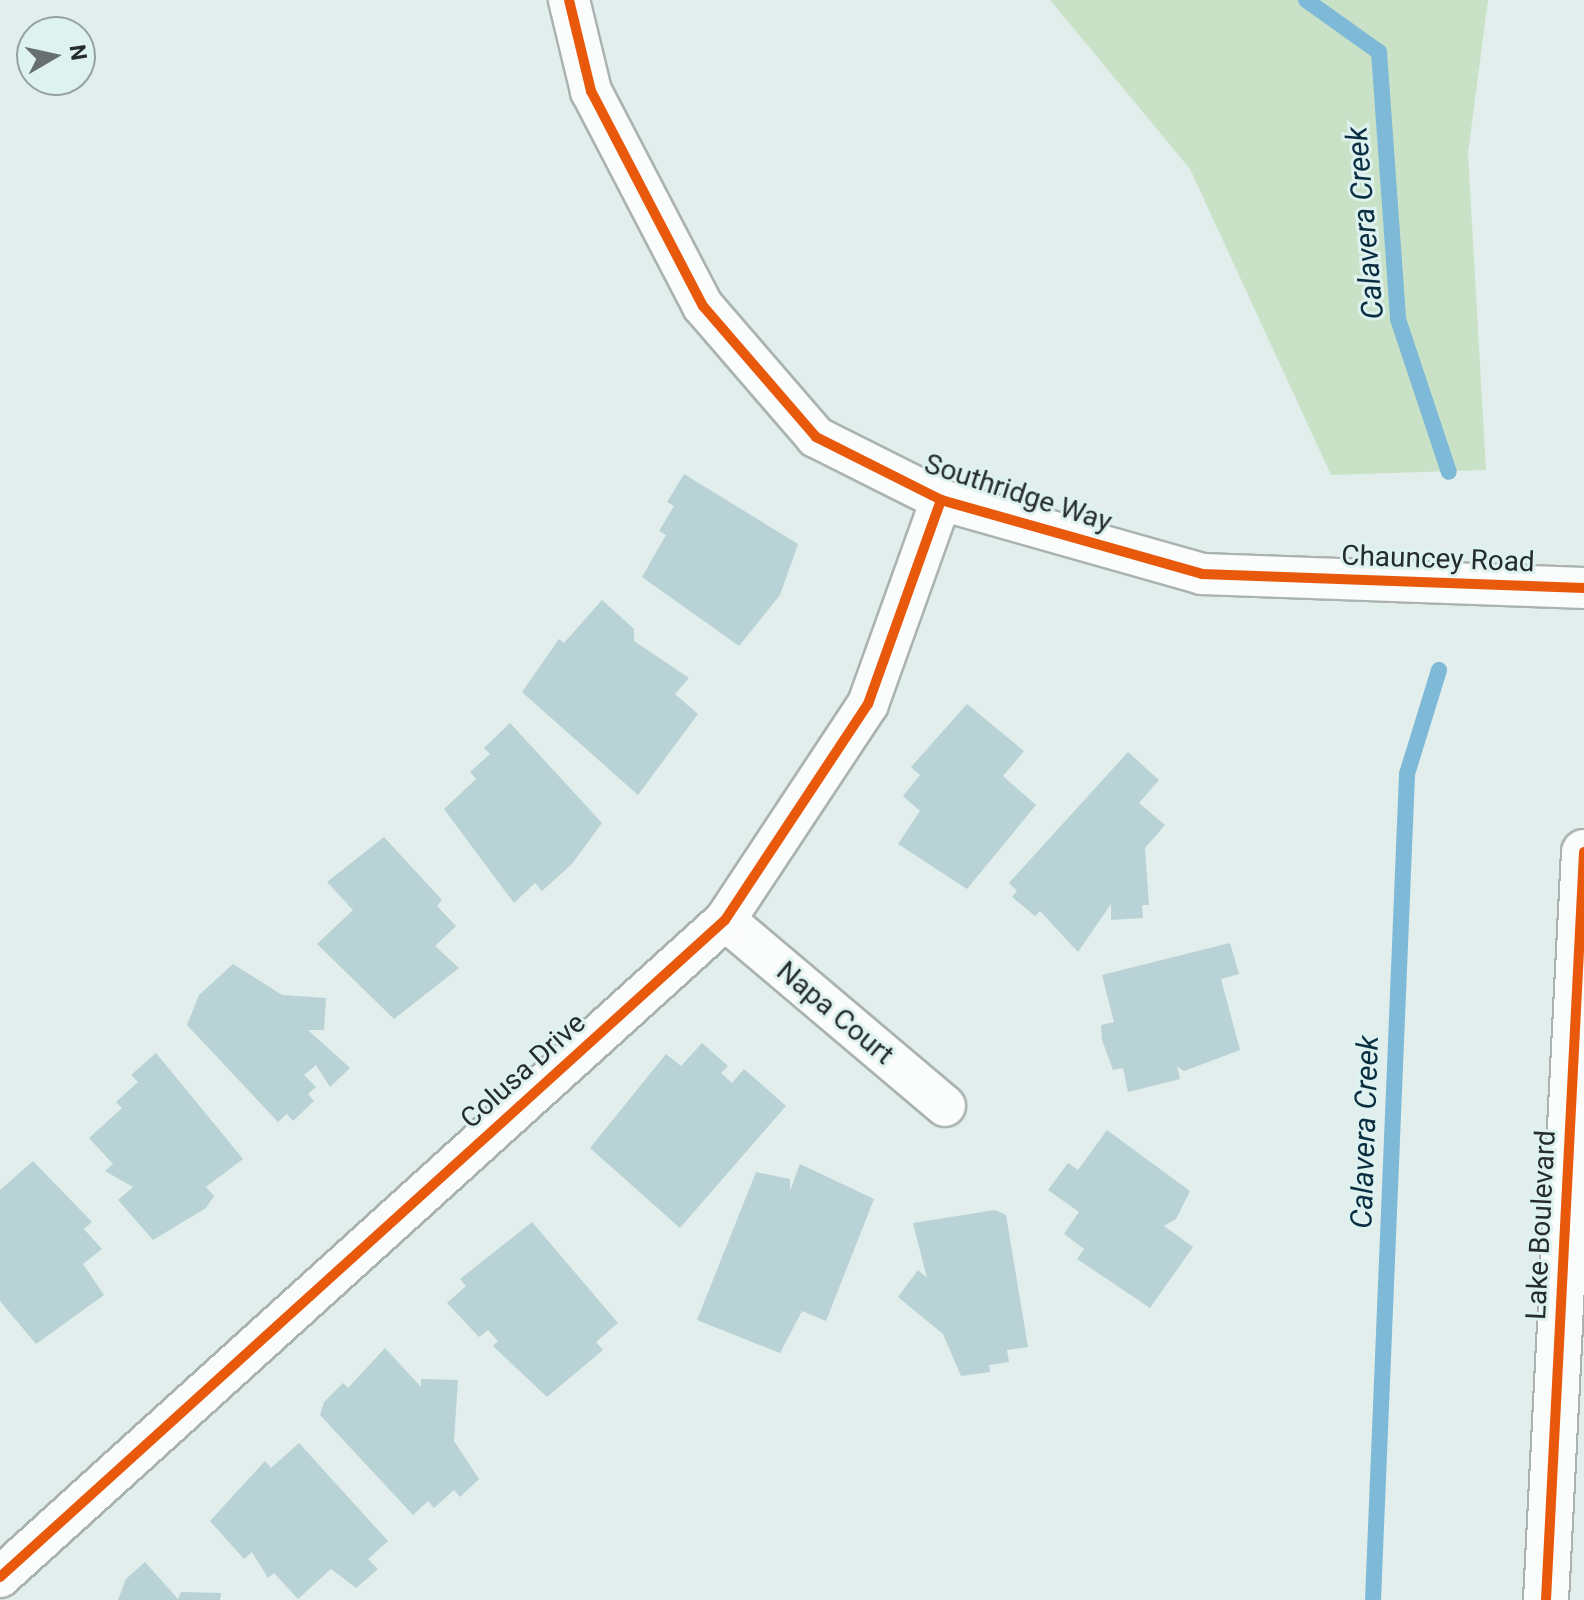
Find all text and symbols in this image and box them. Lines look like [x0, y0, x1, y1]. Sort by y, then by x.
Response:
north arrow [16, 16, 96, 96]
text: N [65, 43, 92, 62]
water label: Calavera Creek [1339, 125, 1391, 321]
street label: Southridge Way [920, 447, 1116, 539]
street label: Chauncey Road [1341, 539, 1535, 579]
street label: Napa Court [770, 954, 900, 1072]
street label: Colusa Drive [454, 1006, 592, 1136]
water label: Calavera Creek [1344, 1035, 1386, 1229]
street label: Lake Boulevard [1519, 1129, 1563, 1321]

